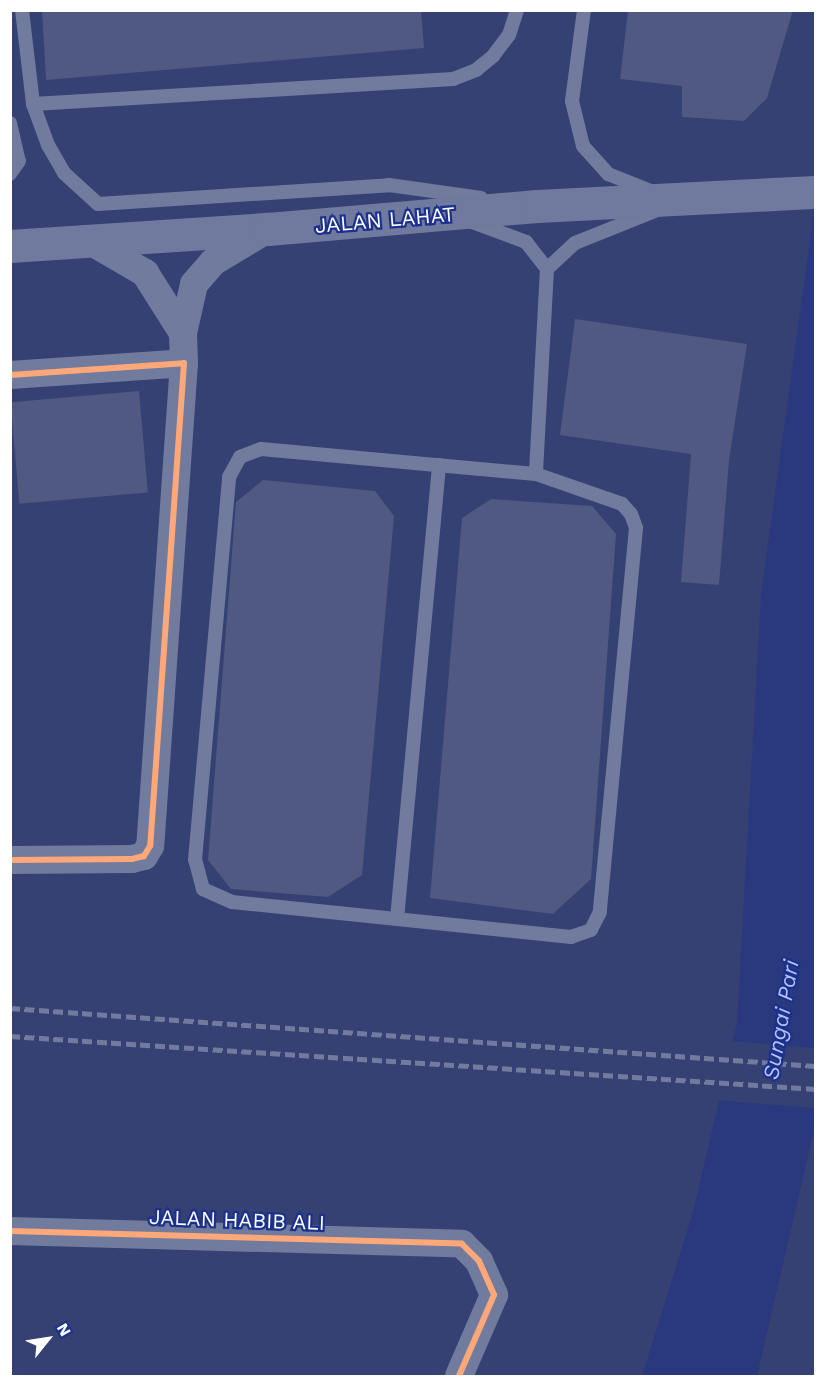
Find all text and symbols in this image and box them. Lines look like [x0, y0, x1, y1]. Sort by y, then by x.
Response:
street label: JALAN LAHAT [314, 201, 456, 239]
water label: Sungai Pari [757, 958, 805, 1082]
street label: JALAN HABIB ALI [148, 1204, 326, 1236]
north arrow [18, 1309, 78, 1369]
text: N [53, 1320, 75, 1340]

